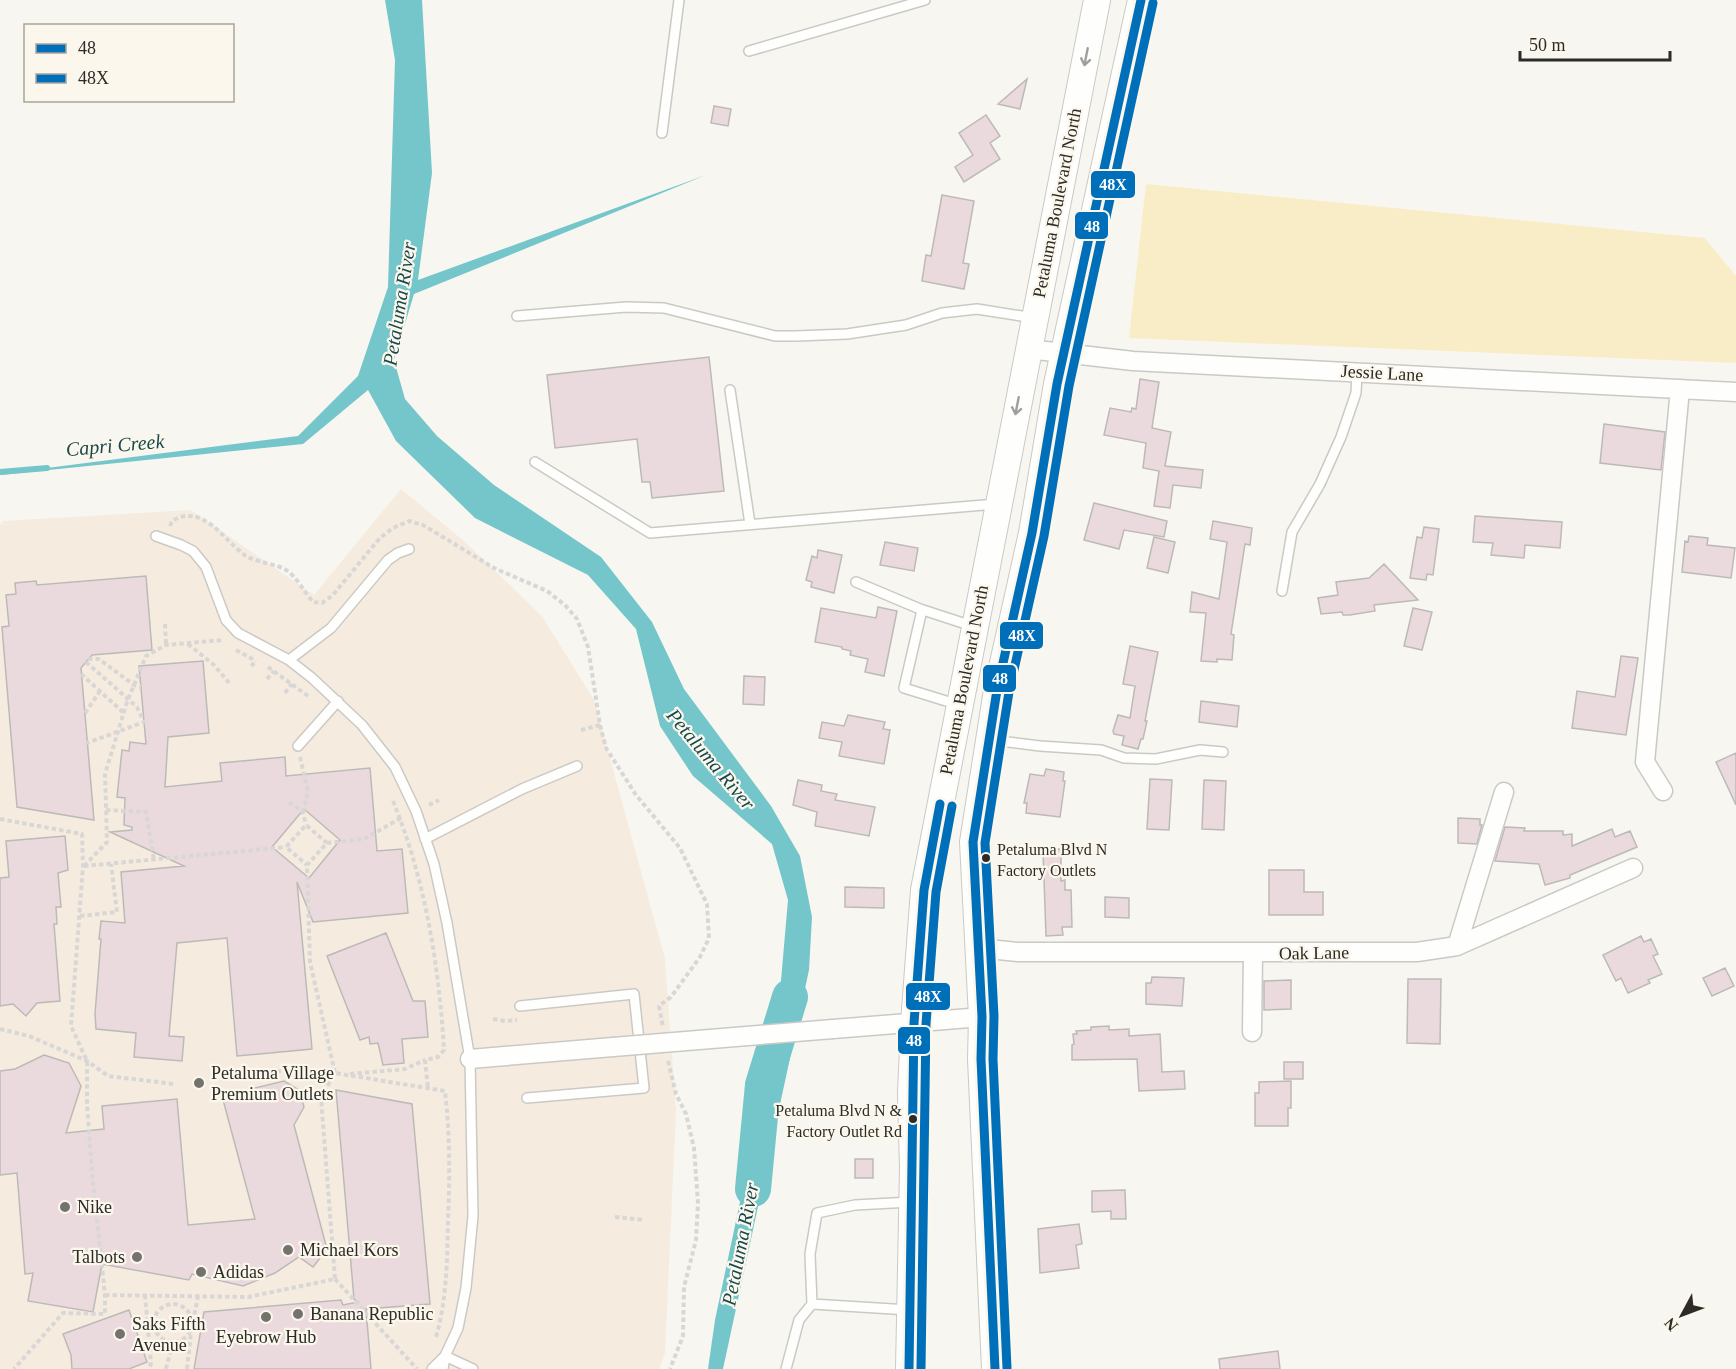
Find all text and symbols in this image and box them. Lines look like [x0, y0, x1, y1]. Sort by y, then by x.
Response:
legend [24, 24, 234, 102]
scale bar [1520, 24, 1670, 62]
text: 50 m [1529, 35, 1566, 55]
text: 48 [78, 38, 96, 58]
one-way arrow [1080, 47, 1091, 67]
text: 48X [78, 68, 109, 88]
street label: Petaluma Boulevard North [1029, 106, 1085, 300]
line badge: 48X [1090, 170, 1136, 199]
text: 48X [1099, 176, 1127, 193]
line badge: 48 [1074, 211, 1109, 240]
text: 48 [1084, 218, 1100, 235]
water label: Petaluma River [378, 240, 420, 368]
street label: Jessie Lane [1340, 361, 1424, 385]
one-way arrow [1011, 396, 1022, 416]
water label: Capri Creek [65, 430, 166, 461]
street label: Petaluma Boulevard North [936, 583, 992, 777]
line badge: 48X [999, 621, 1044, 650]
text: 48X [1008, 627, 1036, 644]
line badge: 48 [982, 664, 1017, 693]
text: 48 [992, 670, 1008, 687]
water label: Petaluma River [662, 703, 760, 814]
place label: Petaluma Blvd N Factory Outlets [997, 841, 1108, 880]
marker: Petaluma Blvd N Factory Outlets [980, 852, 992, 864]
street label: Oak Lane [1279, 942, 1349, 964]
line badge: 48X [905, 982, 951, 1011]
text: 48X [914, 988, 942, 1005]
line badge: 48 [897, 1026, 931, 1055]
text: 48 [906, 1032, 922, 1049]
place label: Petaluma Village Premium Outlets [211, 1063, 334, 1104]
marker: Petaluma Village Premium Outlets [192, 1076, 206, 1090]
place label: Petaluma Blvd N & Factory Outlet Rd [775, 1102, 903, 1141]
marker: Petaluma Blvd N & Factory Outlet Rd [907, 1113, 919, 1125]
water label: Petaluma River [717, 1180, 763, 1308]
place label: Nike [77, 1197, 112, 1217]
marker: Nike [58, 1200, 72, 1214]
place label: Michael Kors [300, 1240, 398, 1260]
marker: Michael Kors [281, 1243, 295, 1257]
place label: Talbots [72, 1247, 125, 1267]
marker: Talbots [130, 1250, 144, 1264]
place label: Adidas [213, 1262, 264, 1282]
marker: Adidas [194, 1265, 208, 1279]
north arrow [1652, 1285, 1712, 1345]
place label: Banana Republic [310, 1304, 433, 1324]
marker: Banana Republic [291, 1307, 305, 1321]
marker: Eyebrow Hub [259, 1310, 273, 1324]
place label: Saks Fifth Avenue [132, 1314, 206, 1355]
text: N [1661, 1314, 1681, 1334]
marker: Saks Fifth Avenue [113, 1327, 127, 1341]
place label: Eyebrow Hub [216, 1327, 316, 1347]

